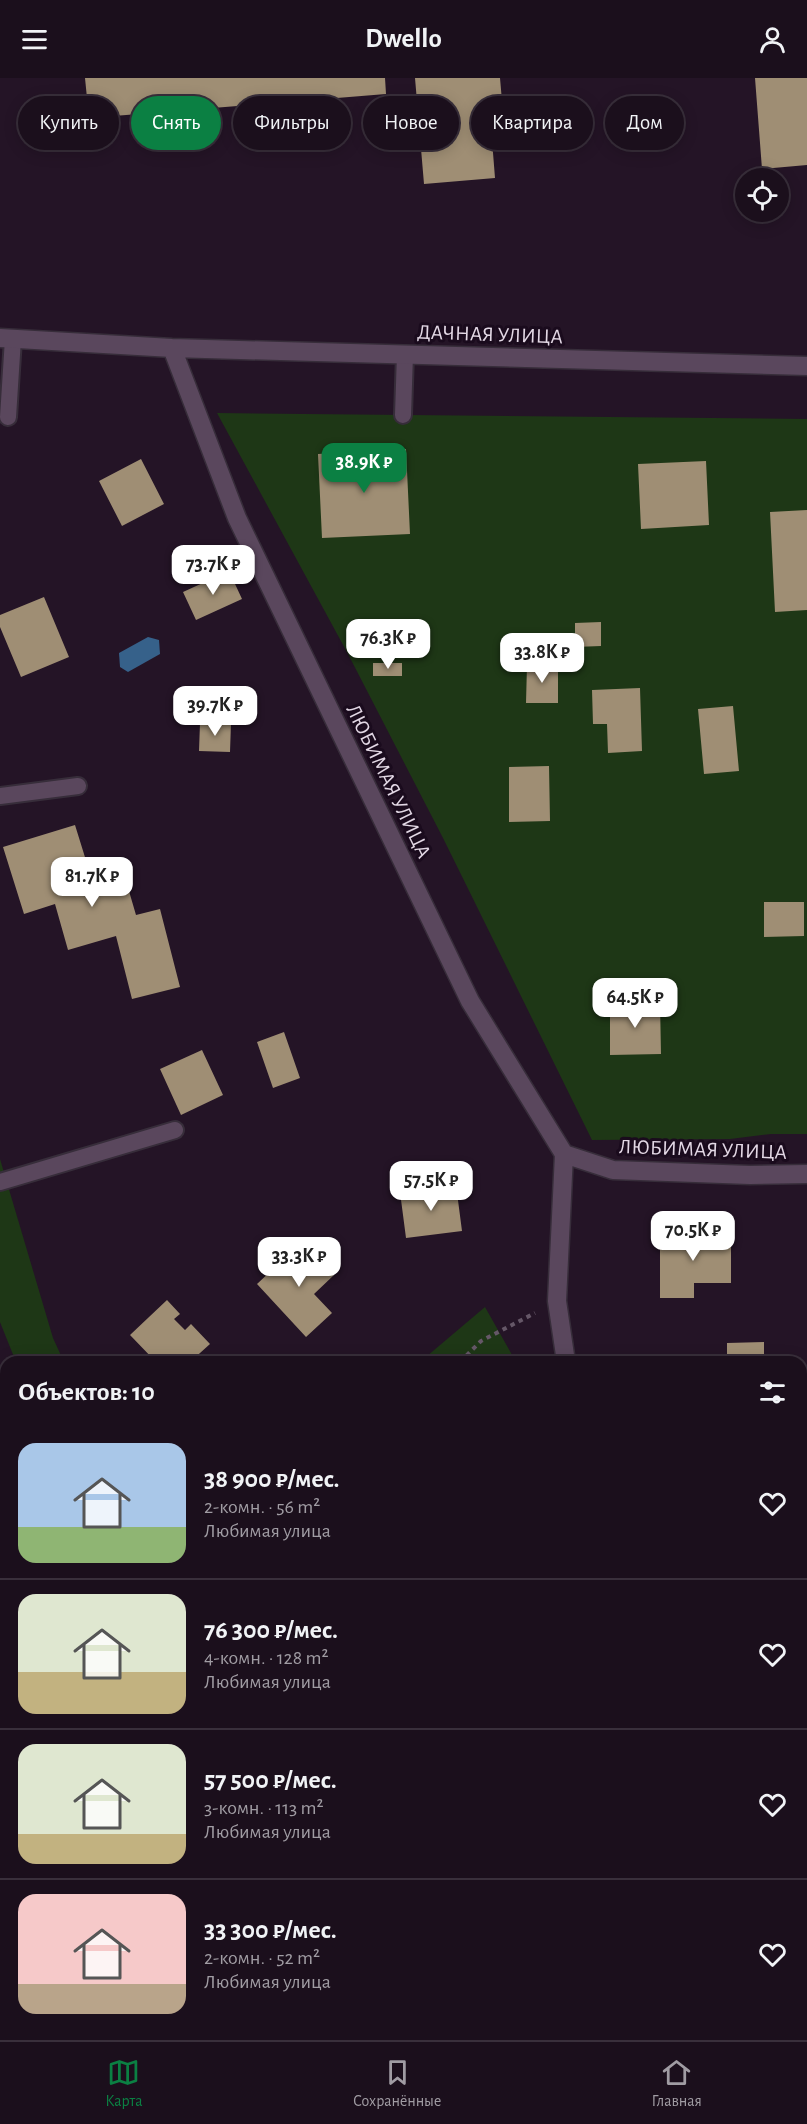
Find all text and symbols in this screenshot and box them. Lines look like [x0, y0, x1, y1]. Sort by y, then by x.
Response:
icon: menu [18, 23, 51, 56]
icon: person [756, 23, 789, 56]
text: Dwello [365, 25, 442, 52]
chip: Купить [18, 96, 119, 150]
chip: Снять [131, 96, 221, 150]
chip: Фильтры [233, 96, 351, 150]
chip: Новое [363, 96, 459, 150]
chip: Квартира [471, 96, 593, 150]
chip: Дом [605, 96, 684, 150]
map controls [735, 168, 789, 222]
button: locate [735, 168, 789, 222]
street label: ДАЧНАЯ УЛИЦА [417, 321, 563, 348]
pin: 38.9K ₽ [309, 443, 419, 494]
text: 38.9K ₽ [336, 452, 392, 472]
pin: 73.7K ₽ [158, 545, 268, 596]
text: 73.7K ₽ [186, 554, 240, 574]
pin: 76.3K ₽ [333, 619, 443, 670]
text: 76.3K ₽ [360, 628, 416, 648]
pin: 33.8K ₽ [487, 633, 597, 684]
text: 33.8K ₽ [514, 642, 570, 662]
pin: 39.7K ₽ [160, 686, 270, 737]
text: 39.7K ₽ [187, 695, 243, 715]
street label: ЛЮБИМАЯ УЛИЦА [342, 701, 435, 861]
pin: 81.7K ₽ [37, 857, 147, 908]
text: 81.7K ₽ [65, 866, 119, 886]
pin: 64.5K ₽ [580, 978, 690, 1029]
text: 64.5K ₽ [607, 987, 664, 1007]
street label: ЛЮБИМАЯ УЛИЦА [619, 1136, 787, 1163]
pin: 57.5K ₽ [376, 1161, 486, 1212]
text: 57.5K ₽ [404, 1170, 458, 1190]
pin: 70.5K ₽ [638, 1211, 748, 1262]
text: 70.5K ₽ [665, 1220, 721, 1240]
pin: 33.3K ₽ [244, 1237, 354, 1288]
text: 33.3K ₽ [272, 1246, 326, 1266]
icon: filters [756, 1376, 789, 1409]
text: Объектов: 10 [18, 1379, 155, 1405]
text: 38 900 ₽/мес. [204, 1466, 340, 1492]
icon: home [66, 1467, 138, 1539]
icon: heart [756, 1487, 789, 1520]
text: 2-комн. · 56 m² [204, 1497, 320, 1517]
text: Любимая улица [204, 1521, 331, 1541]
text: 76 300 ₽/мес. [204, 1617, 338, 1643]
icon: home [66, 1618, 138, 1690]
icon: heart [756, 1638, 789, 1671]
text: 4-комн. · 128 m² [204, 1648, 328, 1668]
text: Любимая улица [204, 1672, 331, 1692]
text: 57 500 ₽/мес. [204, 1767, 337, 1793]
icon: home [66, 1768, 138, 1840]
icon: heart [756, 1788, 789, 1821]
text: 3-комн. · 113 m² [204, 1798, 324, 1818]
text: Любимая улица [204, 1822, 331, 1842]
text: 33 300 ₽/мес. [204, 1917, 337, 1943]
icon: home [66, 1918, 138, 1990]
icon: heart [756, 1938, 789, 1971]
text: 2-комн. · 52 m² [204, 1948, 320, 1968]
text: Любимая улица [204, 1972, 331, 1992]
tab: Карта [105, 2056, 143, 2111]
tab: Сохранённые [353, 2056, 441, 2111]
tab: Главная [652, 2056, 702, 2111]

